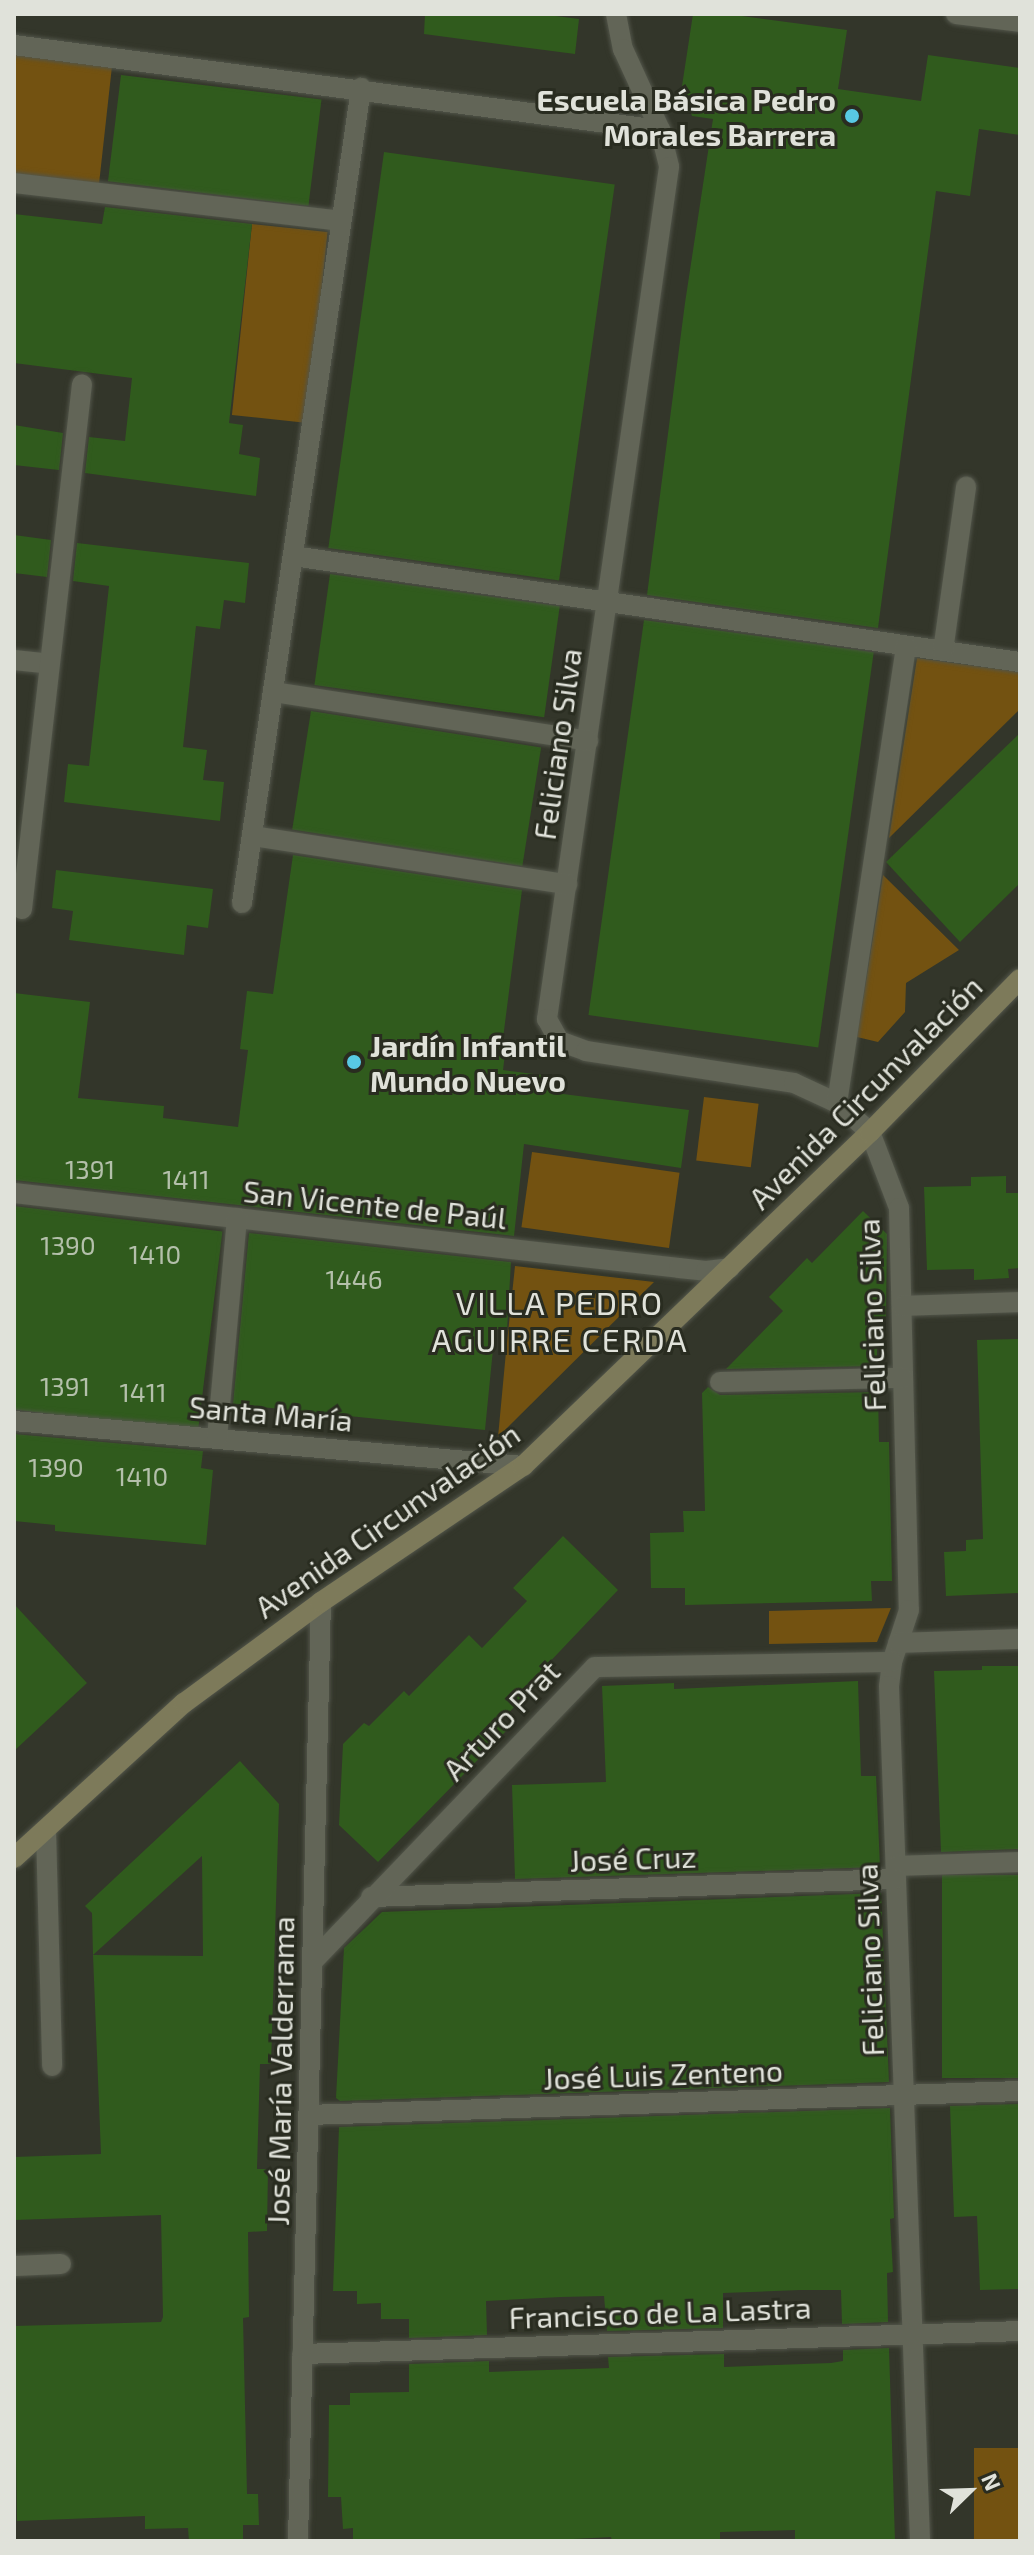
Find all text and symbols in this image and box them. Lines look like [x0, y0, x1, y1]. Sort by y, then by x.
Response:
place label: Escuela Básica Pedro Morales Barrera [536, 81, 836, 152]
marker: Escuela Básica Pedro Morales Barrera [843, 107, 861, 125]
street label: Feliciano Silva [526, 646, 588, 842]
street label: Avenida Circunvalación [741, 968, 989, 1216]
place label: Jardín Infantil Mundo Nuevo [370, 1027, 566, 1098]
marker: Jardín Infantil Mundo Nuevo [345, 1053, 363, 1071]
house number: 1391 [65, 1153, 115, 1185]
house number: 1411 [162, 1163, 210, 1195]
street label: San Vicente de Paúl [241, 1172, 509, 1236]
street label: Feliciano Silva [850, 1218, 892, 1412]
house number: 1390 [40, 1229, 96, 1261]
house number: 1410 [129, 1238, 181, 1270]
house number: 1446 [325, 1263, 383, 1295]
district label: VILLA PEDRO AGUIRRE CERDA [431, 1284, 689, 1359]
house number: 1391 [40, 1370, 90, 1402]
house number: 1411 [119, 1376, 167, 1408]
street label: Santa María [188, 1388, 354, 1438]
street label: Avenida Circunvalación [248, 1415, 526, 1625]
house number: 1390 [28, 1451, 84, 1483]
house number: 1410 [116, 1460, 168, 1492]
street label: Arturo Prat [435, 1653, 567, 1787]
street label: José Cruz [569, 1838, 697, 1878]
street label: Feliciano Silva [848, 1863, 890, 2057]
street label: José María Valderrama [259, 1916, 301, 2226]
street label: José Luis Zenteno [543, 2052, 783, 2096]
street label: Francisco de La Lastra [508, 2289, 812, 2335]
north arrow [930, 2451, 1010, 2531]
text: N [977, 2469, 1007, 2494]

